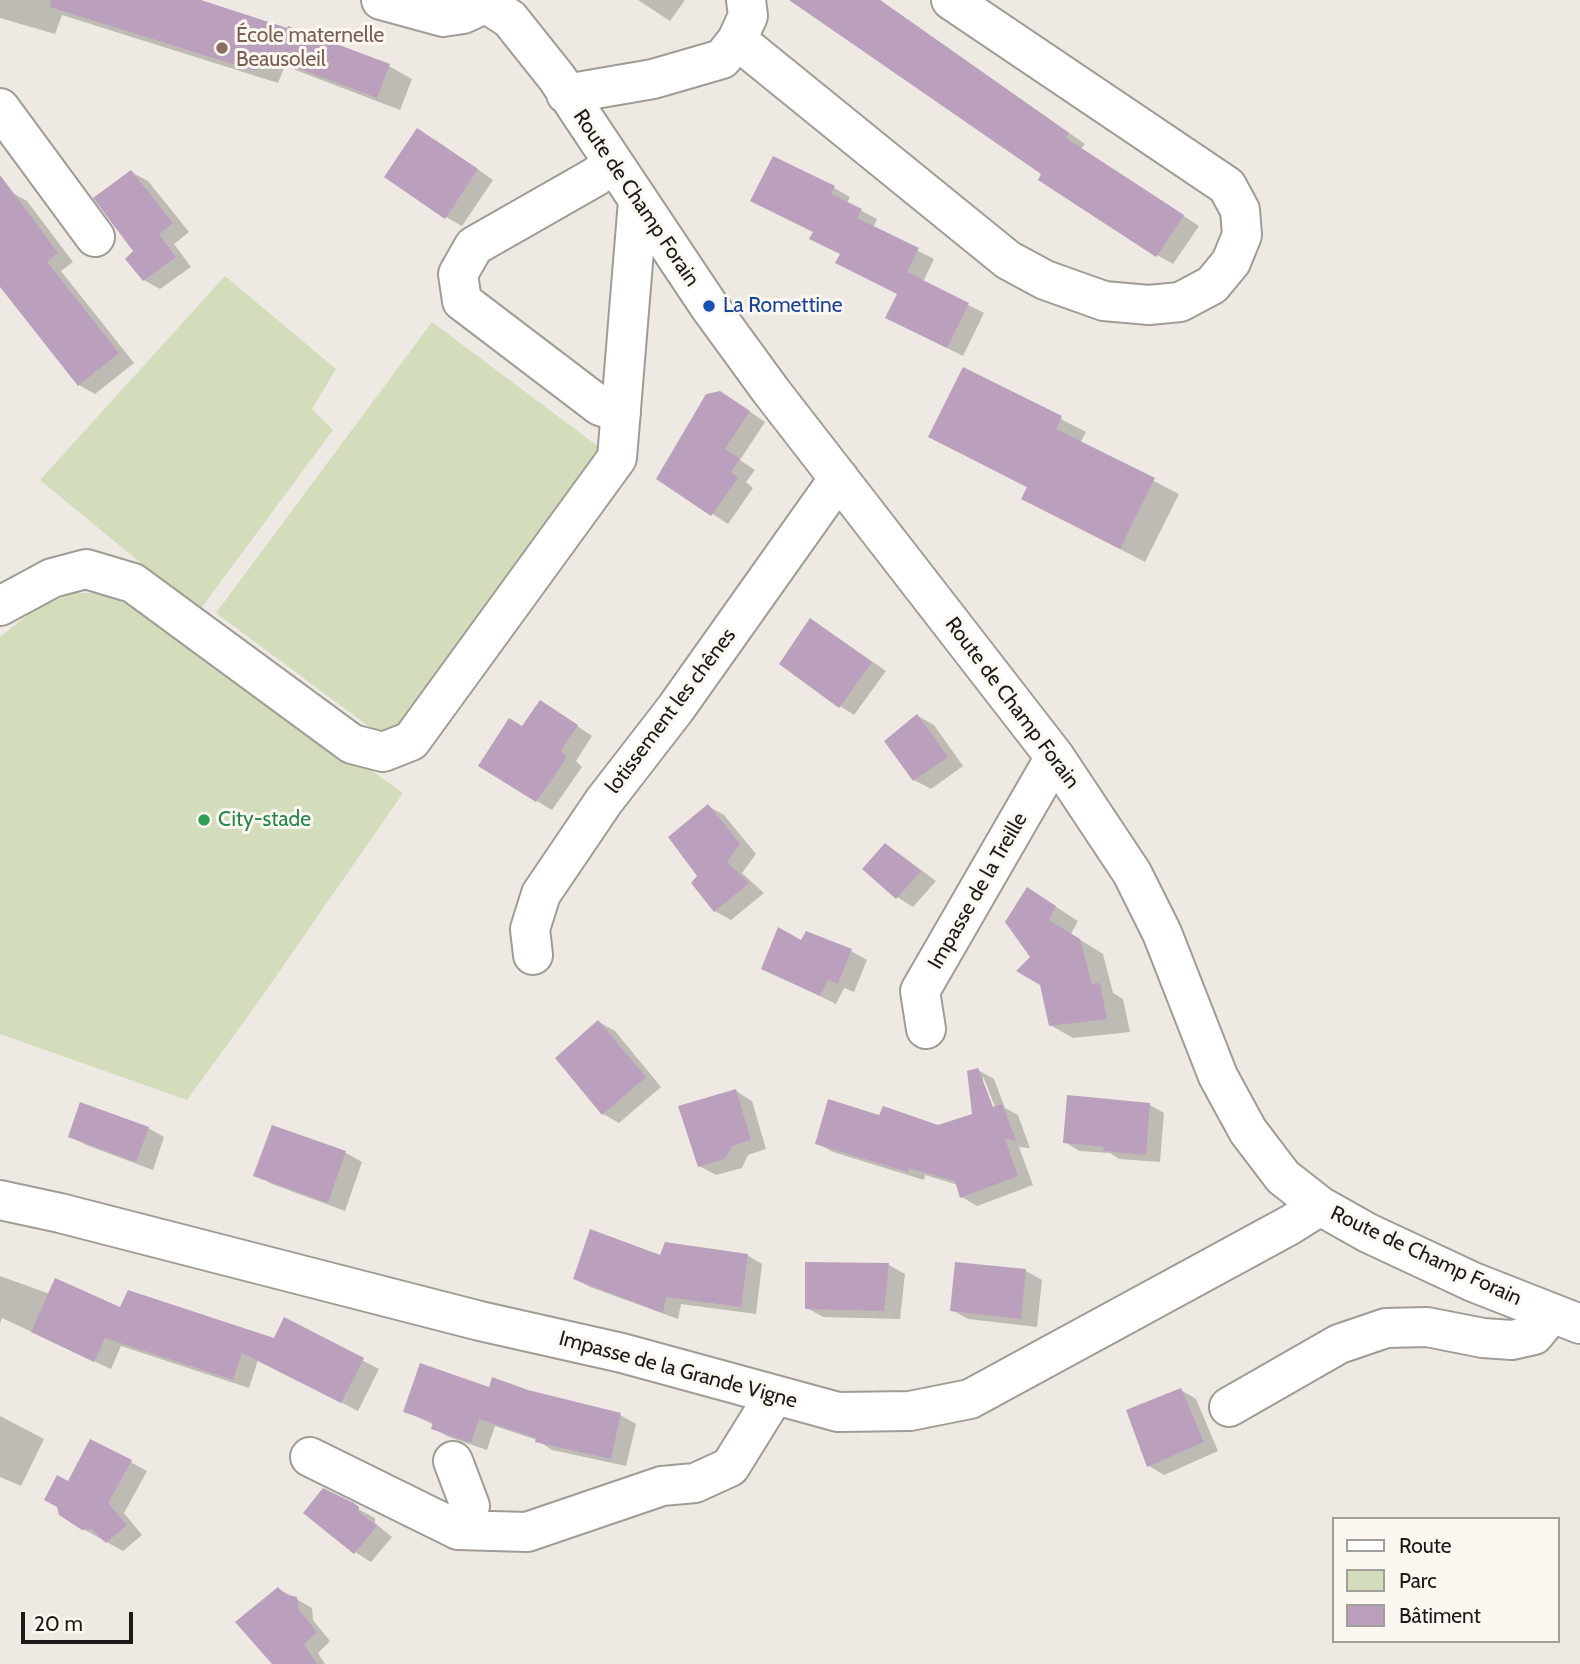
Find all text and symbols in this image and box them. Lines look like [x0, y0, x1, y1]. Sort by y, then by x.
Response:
place label: École maternelle Beausoleil [236, 23, 384, 73]
marker: École maternelle Beausoleil [214, 40, 230, 56]
street label: Route de Champ Forain [567, 105, 705, 291]
place label: La Romettine [723, 293, 842, 319]
marker: La Romettine [701, 298, 717, 314]
street label: Route de Champ Forain [939, 612, 1085, 794]
street label: lotissement les chênes [601, 623, 741, 799]
place label: City-stade [218, 807, 311, 833]
street label: Impasse de la Treille [923, 808, 1033, 974]
marker: City-stade [196, 812, 212, 828]
street label: Route de Champ Forain [1326, 1201, 1526, 1311]
street label: Impasse de la Grande Vigne [556, 1326, 800, 1414]
legend [1332, 1517, 1559, 1643]
text: Route [1399, 1533, 1452, 1558]
text: Parc [1399, 1568, 1437, 1593]
scale bar [24, 1598, 136, 1642]
text: Bâtiment [1399, 1603, 1481, 1628]
text: 20 m [34, 1611, 83, 1636]

